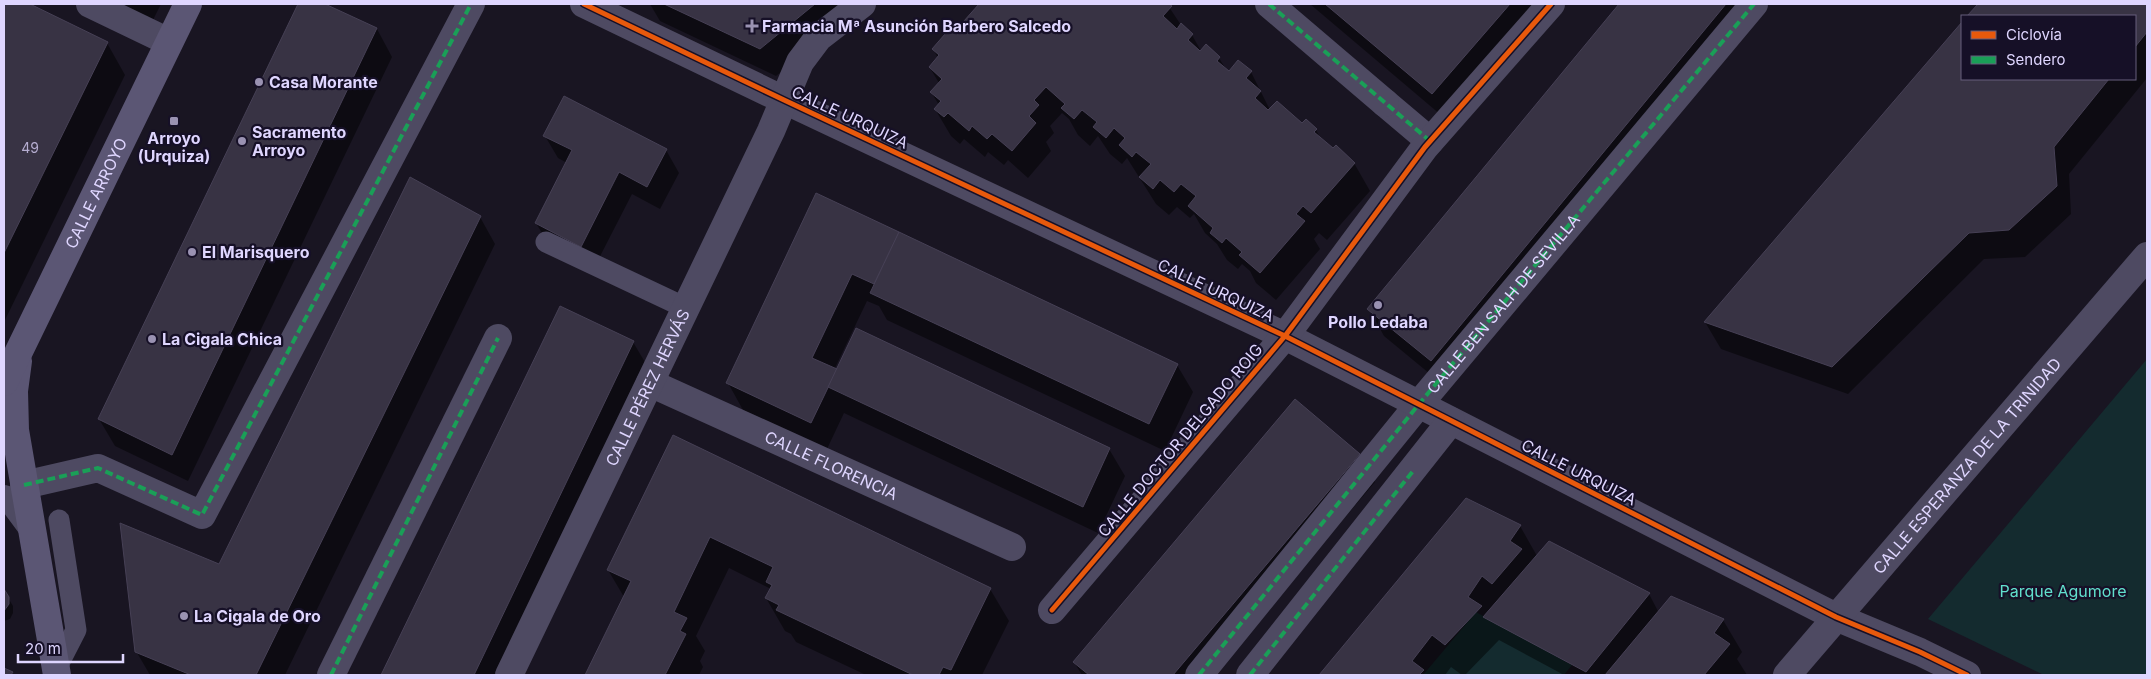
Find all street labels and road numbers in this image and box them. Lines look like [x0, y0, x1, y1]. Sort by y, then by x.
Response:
street label: CALLE URQUIZA [789, 81, 911, 153]
street label: CALLE ARROYO [61, 135, 131, 252]
street label: CALLE BEN SALH DE SEVILLA [1422, 210, 1584, 397]
street label: CALLE URQUIZA [1155, 254, 1277, 326]
street label: CALLE PÉREZ HERVÁS [601, 306, 694, 469]
street label: CALLE DOCTOR DELGADO ROIG [1093, 339, 1267, 541]
street label: CALLE ESPERANZA DE LA TRINIDAD [1869, 354, 2065, 578]
street label: CALLE FLORENCIA [762, 426, 901, 504]
street label: CALLE URQUIZA [1518, 434, 1640, 510]

